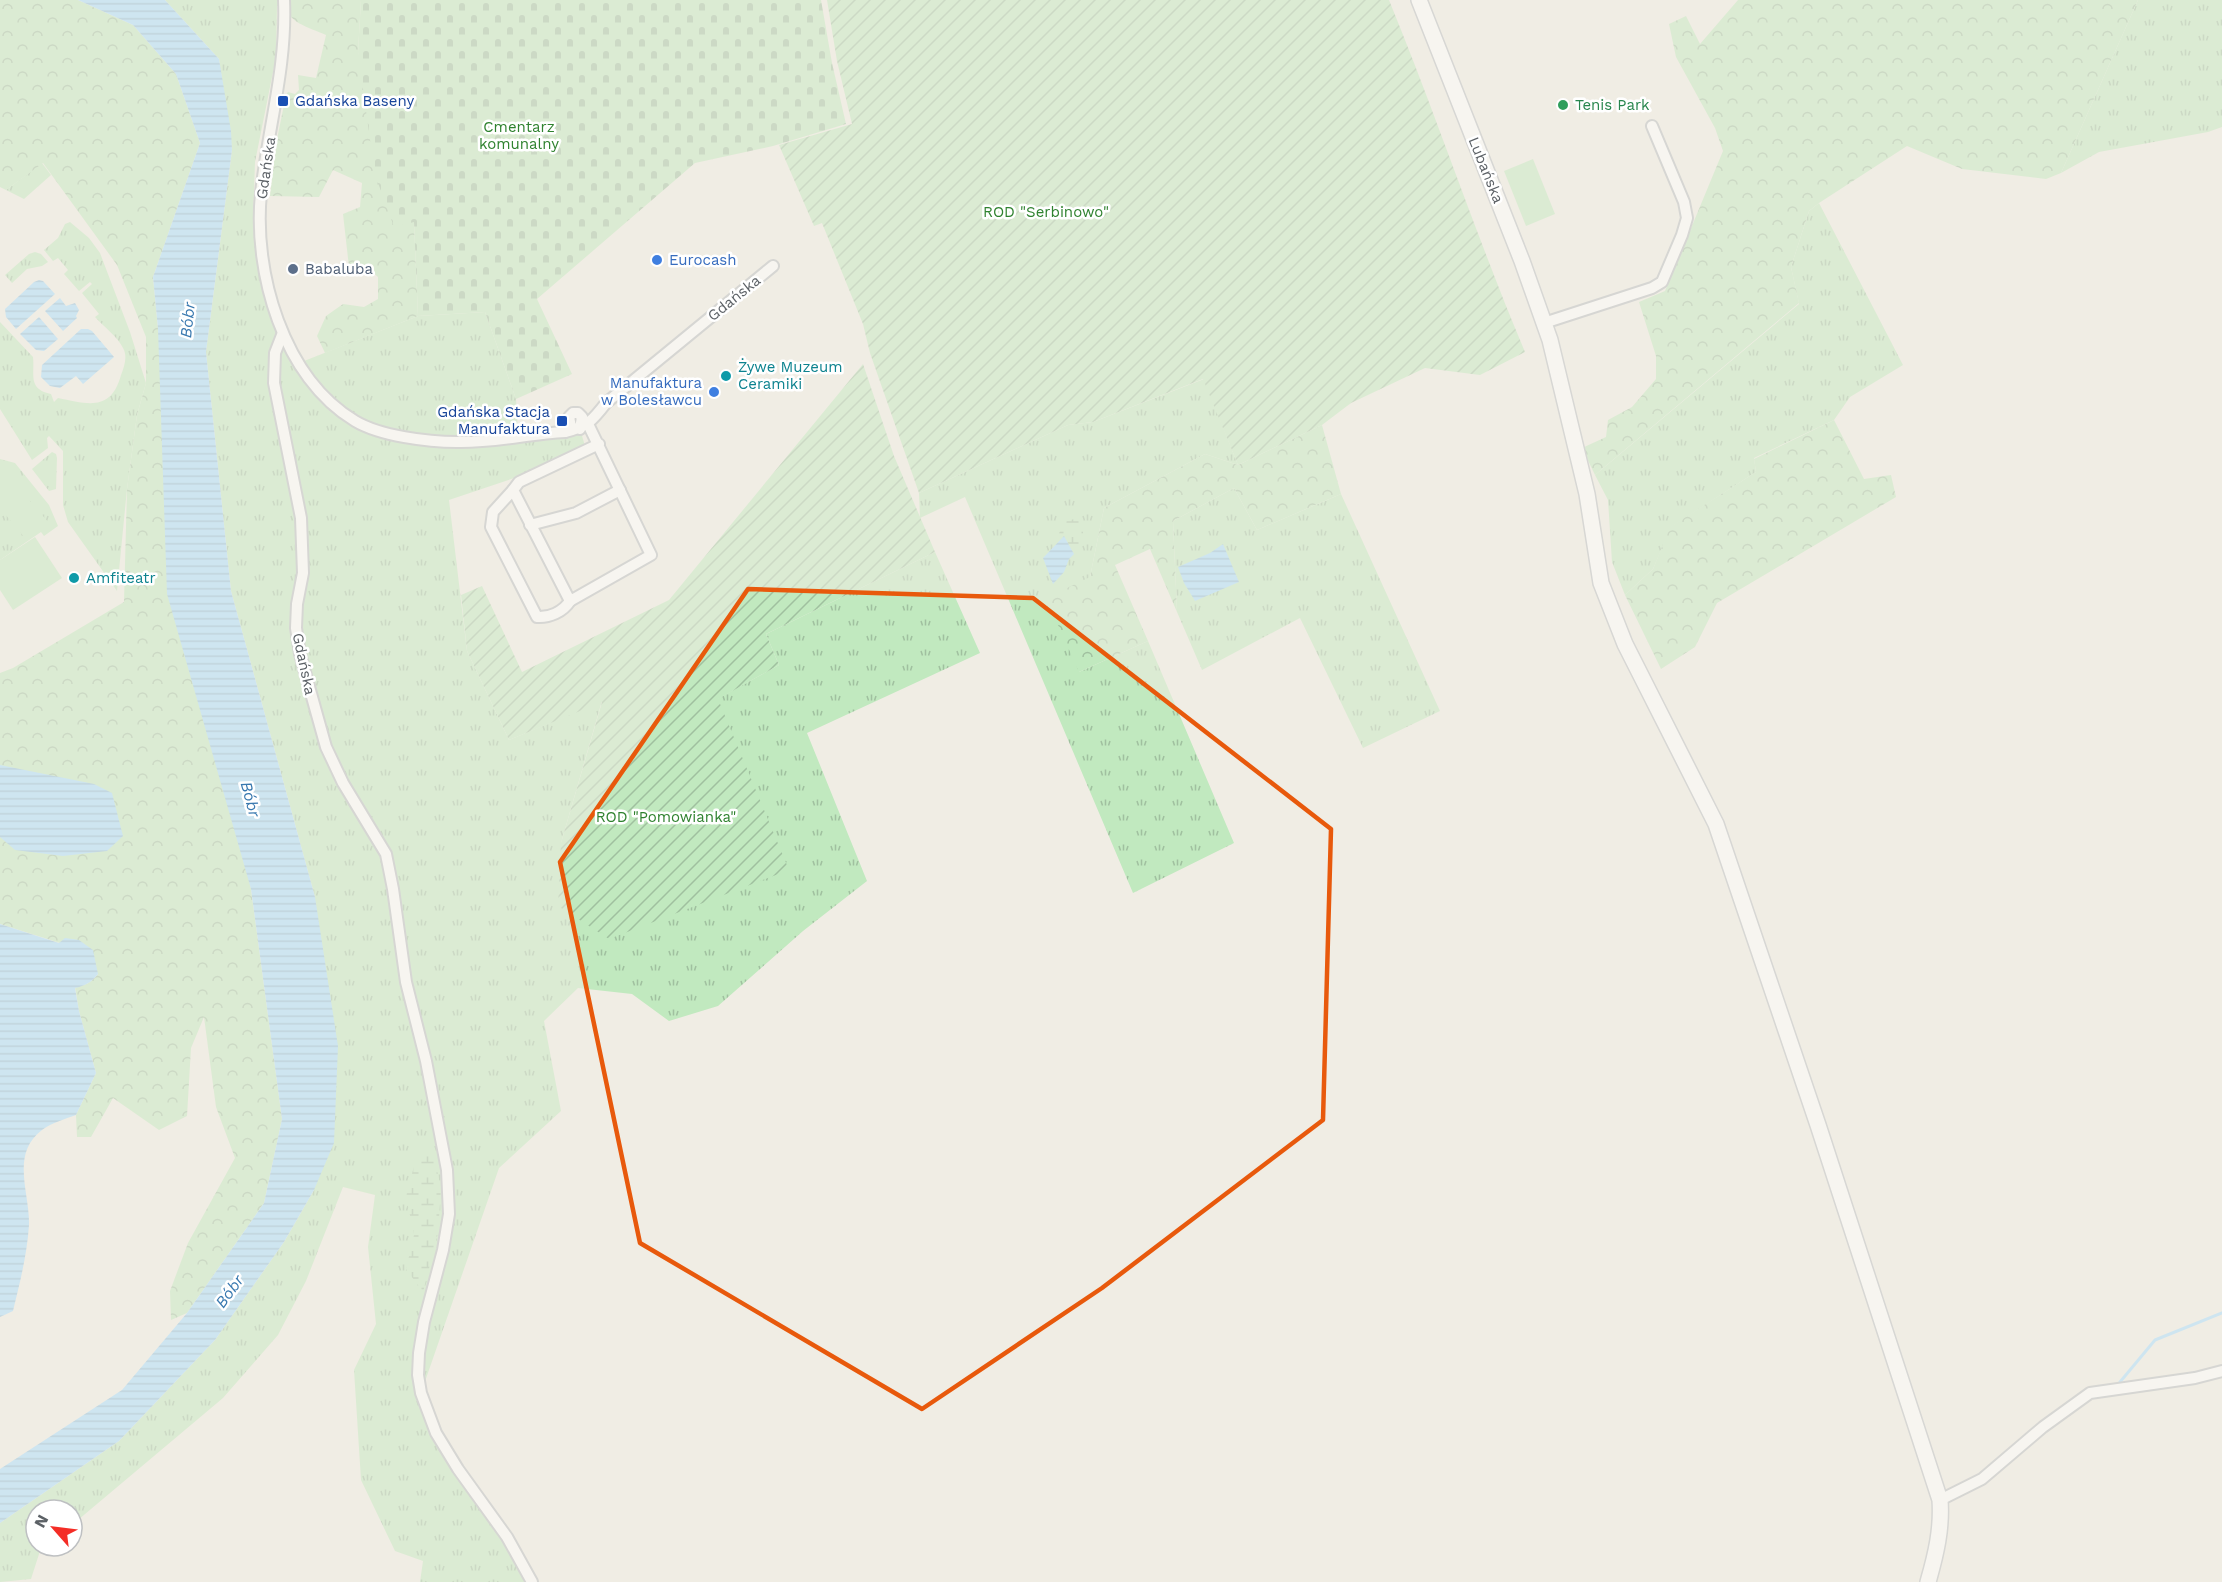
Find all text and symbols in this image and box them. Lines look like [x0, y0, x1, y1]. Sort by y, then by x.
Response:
place label: Gdańska Baseny [295, 92, 414, 110]
marker: Gdańska Baseny [276, 94, 290, 108]
place label: Tenis Park [1575, 96, 1650, 114]
marker: Tenis Park [1556, 98, 1570, 112]
park label: Cmentarz komunalny [479, 118, 559, 153]
street label: Lubańska [1465, 134, 1508, 206]
street label: Gdańska [253, 135, 279, 200]
park label: ROD "Serbinowo" [983, 203, 1109, 221]
place label: Eurocash [669, 251, 737, 269]
marker: Eurocash [650, 253, 664, 267]
place label: Babaluba [305, 260, 373, 278]
marker: Babaluba [286, 262, 300, 276]
street label: Gdańska [704, 271, 764, 325]
water label: Bóbr [176, 300, 199, 339]
place label: Żywe Muzeum Ceramiki [738, 358, 842, 393]
marker: Żywe Muzeum Ceramiki [719, 369, 733, 383]
place label: Manufaktura w Bolesławcu [601, 374, 703, 409]
marker: Manufaktura w Bolesławcu [707, 385, 721, 399]
place label: Gdańska Stacja Manufaktura [437, 403, 551, 438]
marker: Gdańska Stacja Manufaktura [555, 414, 569, 428]
place label: Amfiteatr [86, 569, 156, 587]
marker: Amfiteatr [67, 571, 81, 585]
street label: Gdańska [289, 631, 319, 697]
water label: Bóbr [237, 779, 265, 820]
park label: ROD "Pomowianka" [596, 808, 736, 826]
water label: Bóbr [211, 1271, 248, 1311]
north arrow [24, 1498, 84, 1558]
text: N [30, 1511, 52, 1531]

